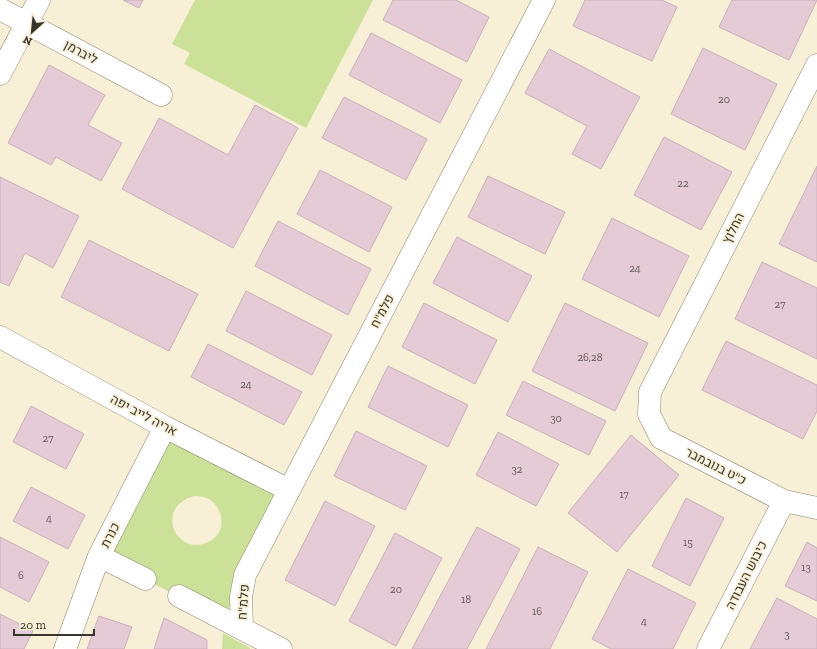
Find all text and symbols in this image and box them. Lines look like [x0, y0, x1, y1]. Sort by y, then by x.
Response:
north arrow [12, 12, 52, 52]
text: N [20, 32, 34, 48]
street label: ליברמן [62, 37, 101, 67]
house number: 20 [718, 93, 730, 106]
house number: 22 [677, 177, 689, 190]
street label: החלוץ [719, 210, 747, 246]
house number: 24 [629, 262, 641, 275]
street label: פלמ"ח [367, 292, 397, 330]
house number: 27 [775, 298, 785, 311]
house number: 26,28 [577, 351, 603, 364]
house number: 24 [240, 378, 252, 391]
street label: אריה לייב יפה [108, 391, 180, 439]
house number: 30 [550, 412, 562, 425]
house number: 27 [43, 432, 53, 445]
street label: כ"ט בנובמבר [683, 444, 749, 488]
house number: 32 [511, 463, 523, 476]
house number: 17 [619, 488, 629, 501]
house number: 4 [46, 512, 52, 525]
street label: כנרת [97, 520, 123, 550]
house number: 15 [683, 536, 693, 549]
street label: כיבוש העבודה [722, 538, 770, 612]
house number: 13 [801, 561, 811, 574]
house number: 6 [18, 569, 24, 582]
house number: 20 [390, 583, 402, 596]
street label: פלמ"ח [234, 584, 252, 620]
house number: 18 [461, 593, 471, 606]
house number: 16 [532, 605, 542, 618]
scale bar [14, 611, 94, 637]
house number: 4 [641, 615, 647, 628]
text: 20 m [20, 618, 47, 632]
house number: 3 [784, 628, 790, 641]

